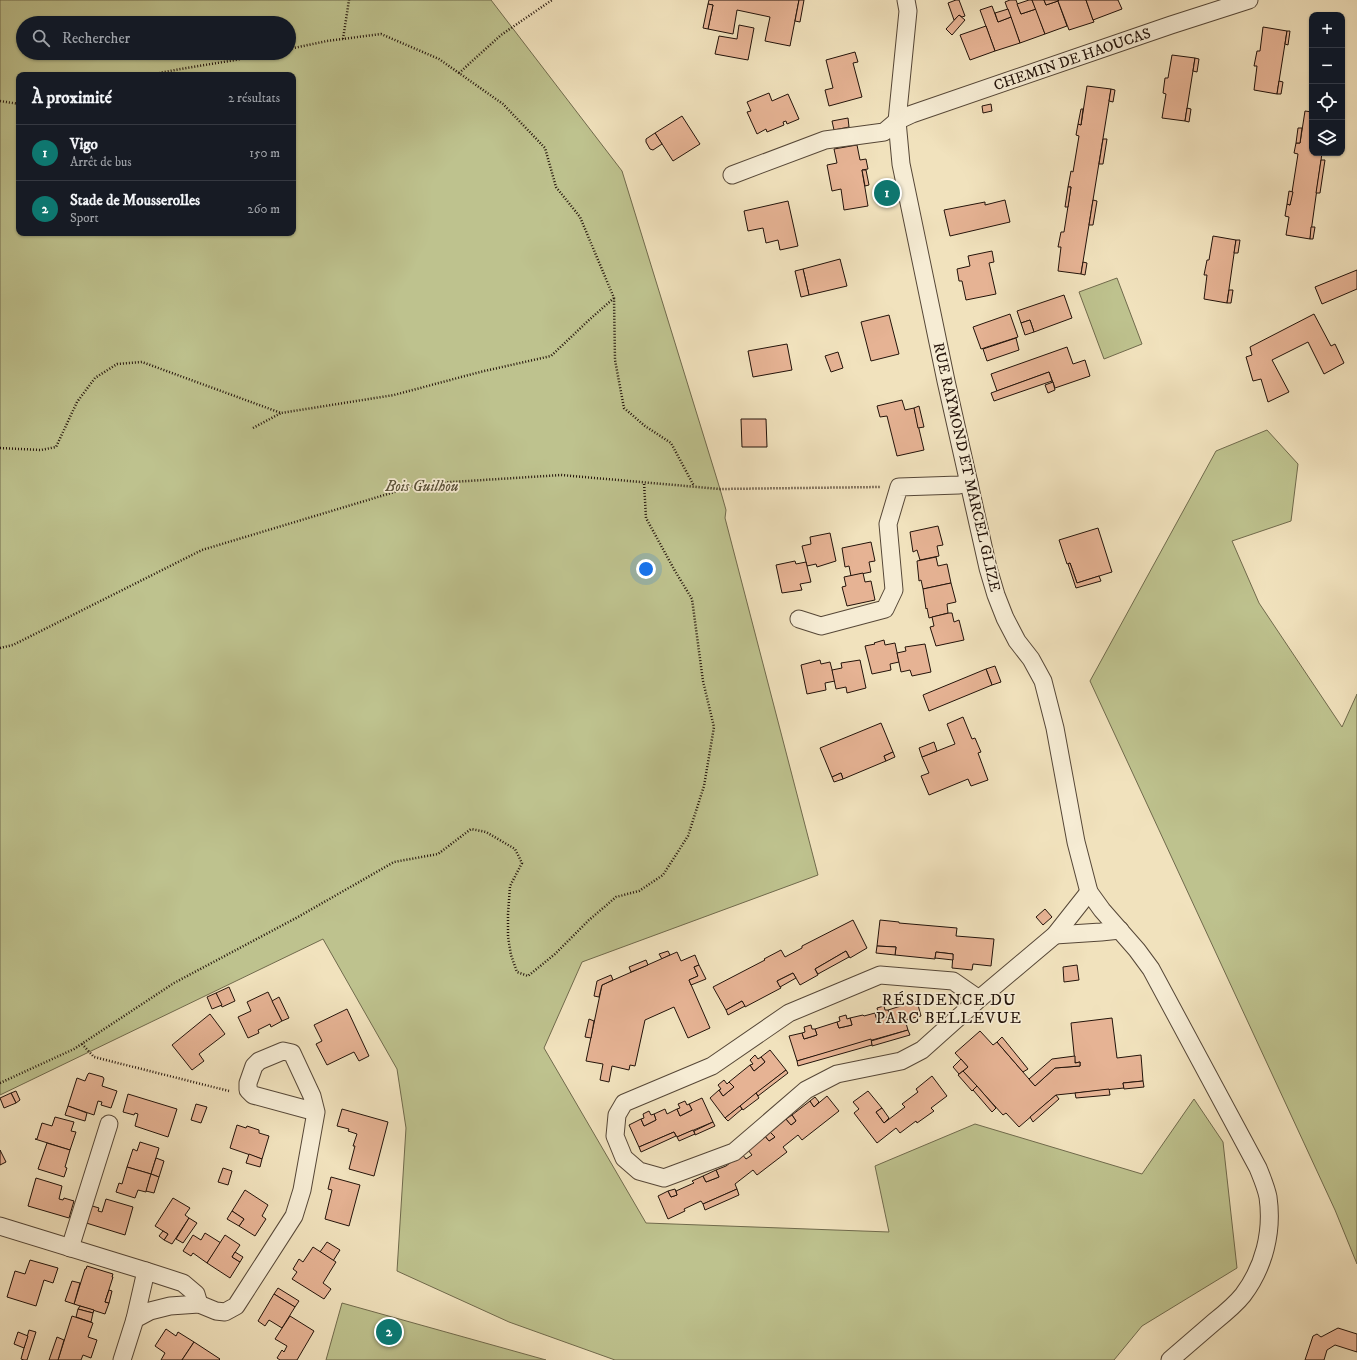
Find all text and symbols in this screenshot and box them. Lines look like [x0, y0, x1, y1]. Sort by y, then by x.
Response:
map controls [1309, 12, 1345, 156]
button: + [1309, 12, 1345, 48]
search box [16, 16, 296, 60]
street label: CHEMIN DE HAOUCAS [991, 24, 1153, 95]
icon: search [30, 27, 52, 49]
text: Rechercher [62, 29, 130, 48]
button: − [1309, 48, 1345, 84]
button: locate [1309, 84, 1345, 120]
text: À proximité [32, 87, 112, 109]
text: 2 résultats [228, 90, 280, 106]
button: layers [1309, 120, 1345, 156]
text: Vigo [70, 135, 98, 154]
text: 1 [43, 145, 47, 161]
text: 150 m [249, 145, 280, 161]
text: Arrêt de bus [70, 154, 132, 170]
pin: 1 [874, 178, 900, 208]
text: Stade de Mousserolles [70, 191, 200, 210]
text: 2 [42, 201, 48, 217]
text: 260 m [247, 201, 280, 217]
text: Sport [70, 210, 99, 226]
street label: RUE RAYMOND ET MARCEL GLIZE [929, 341, 1005, 594]
park label: Bois Guilhou [384, 477, 459, 496]
your location [636, 559, 656, 579]
district label: RÉSIDENCE DU PARC BELLEVUE [876, 990, 1022, 1028]
pin: 2 [376, 1317, 402, 1347]

